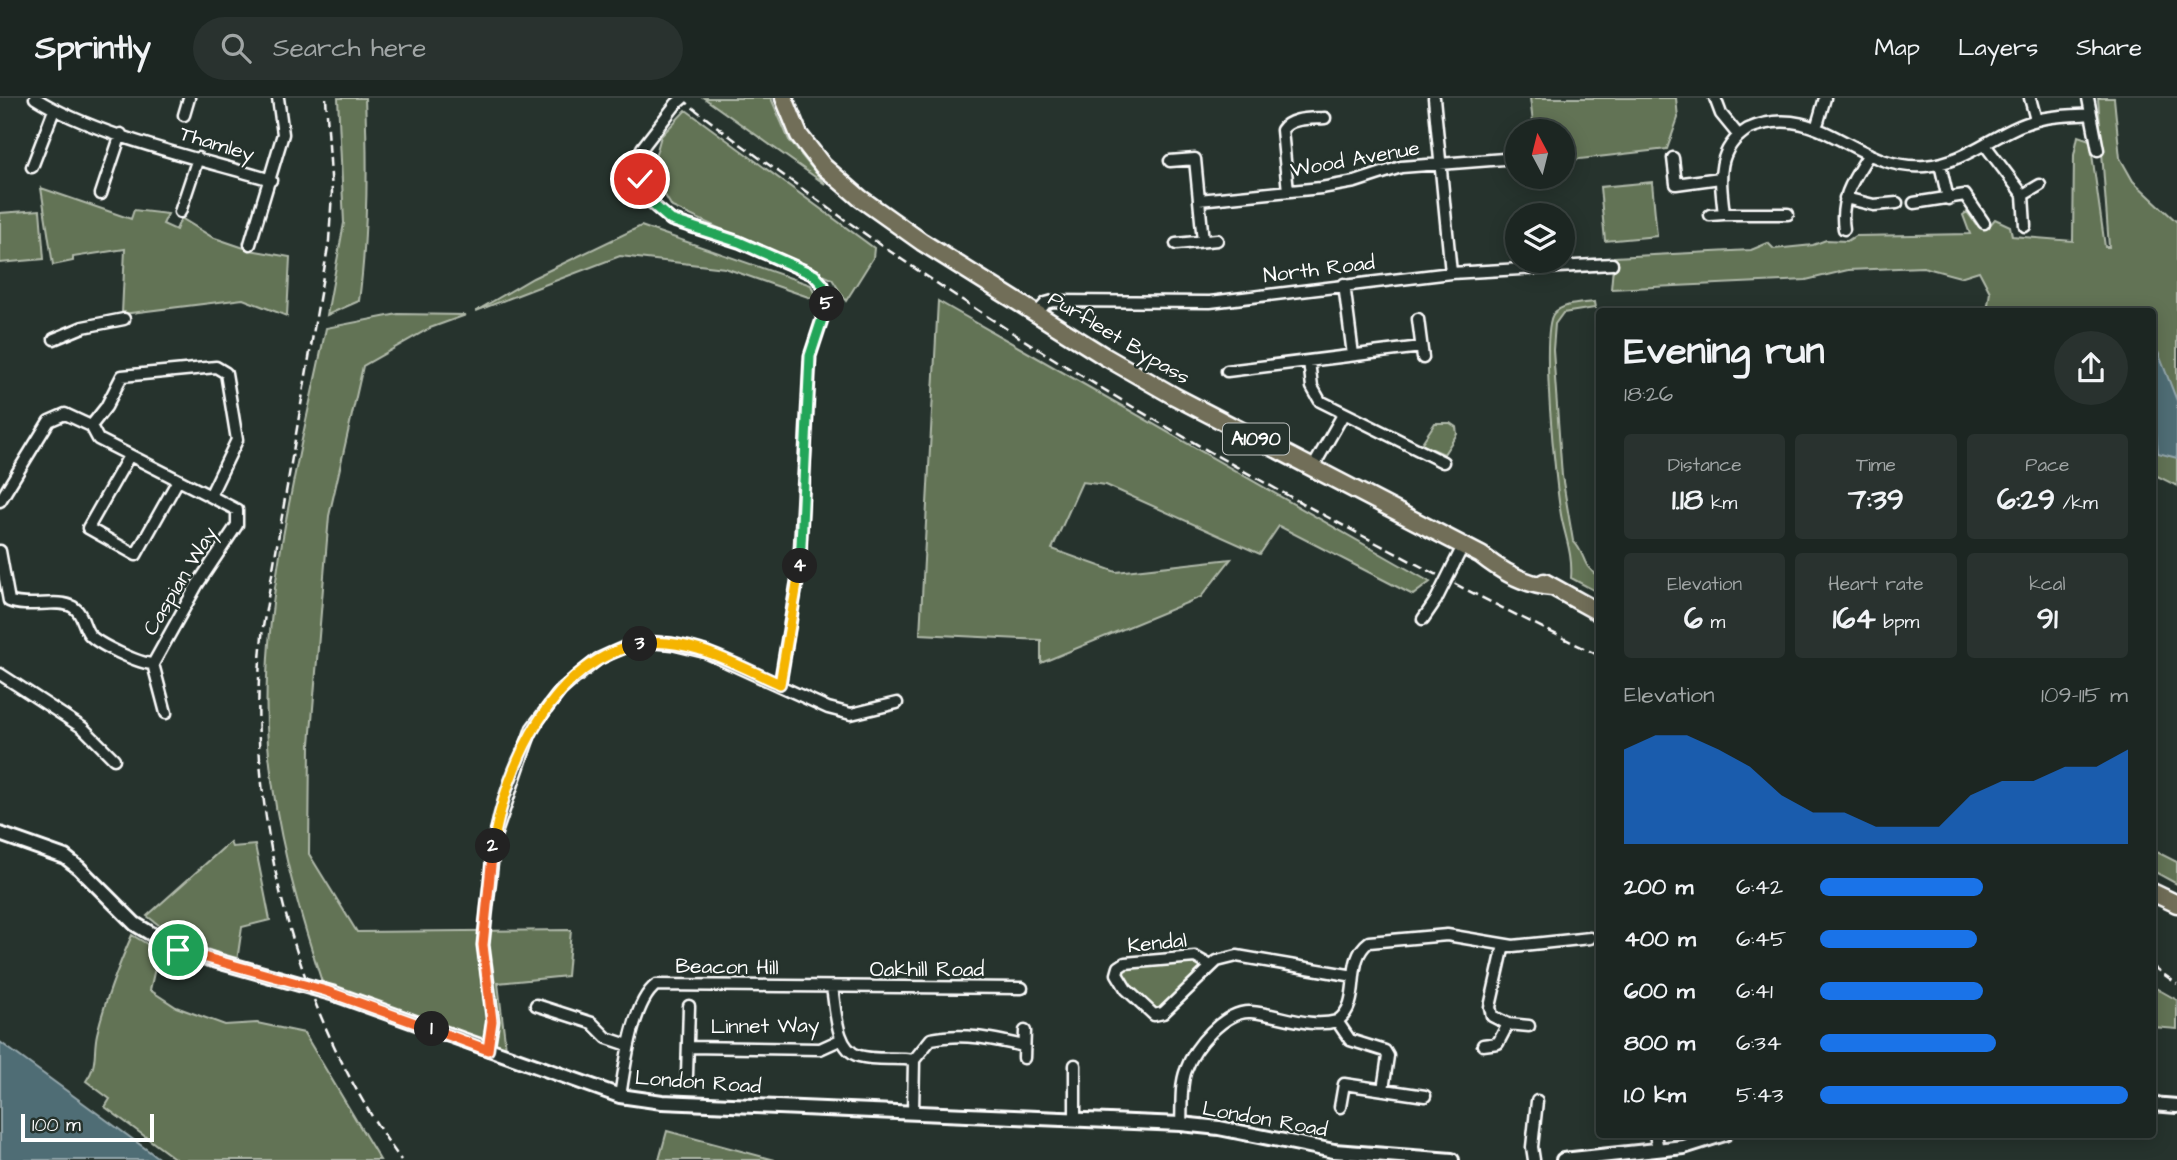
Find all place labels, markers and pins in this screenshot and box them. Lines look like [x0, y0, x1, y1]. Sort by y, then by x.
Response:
pin [610, 149, 670, 209]
pin: 5 [810, 286, 844, 322]
pin: 4 [782, 548, 818, 584]
pin: 3 [622, 626, 658, 662]
pin: 2 [476, 828, 510, 864]
pin [148, 920, 208, 980]
pin: 1 [414, 1012, 450, 1046]

